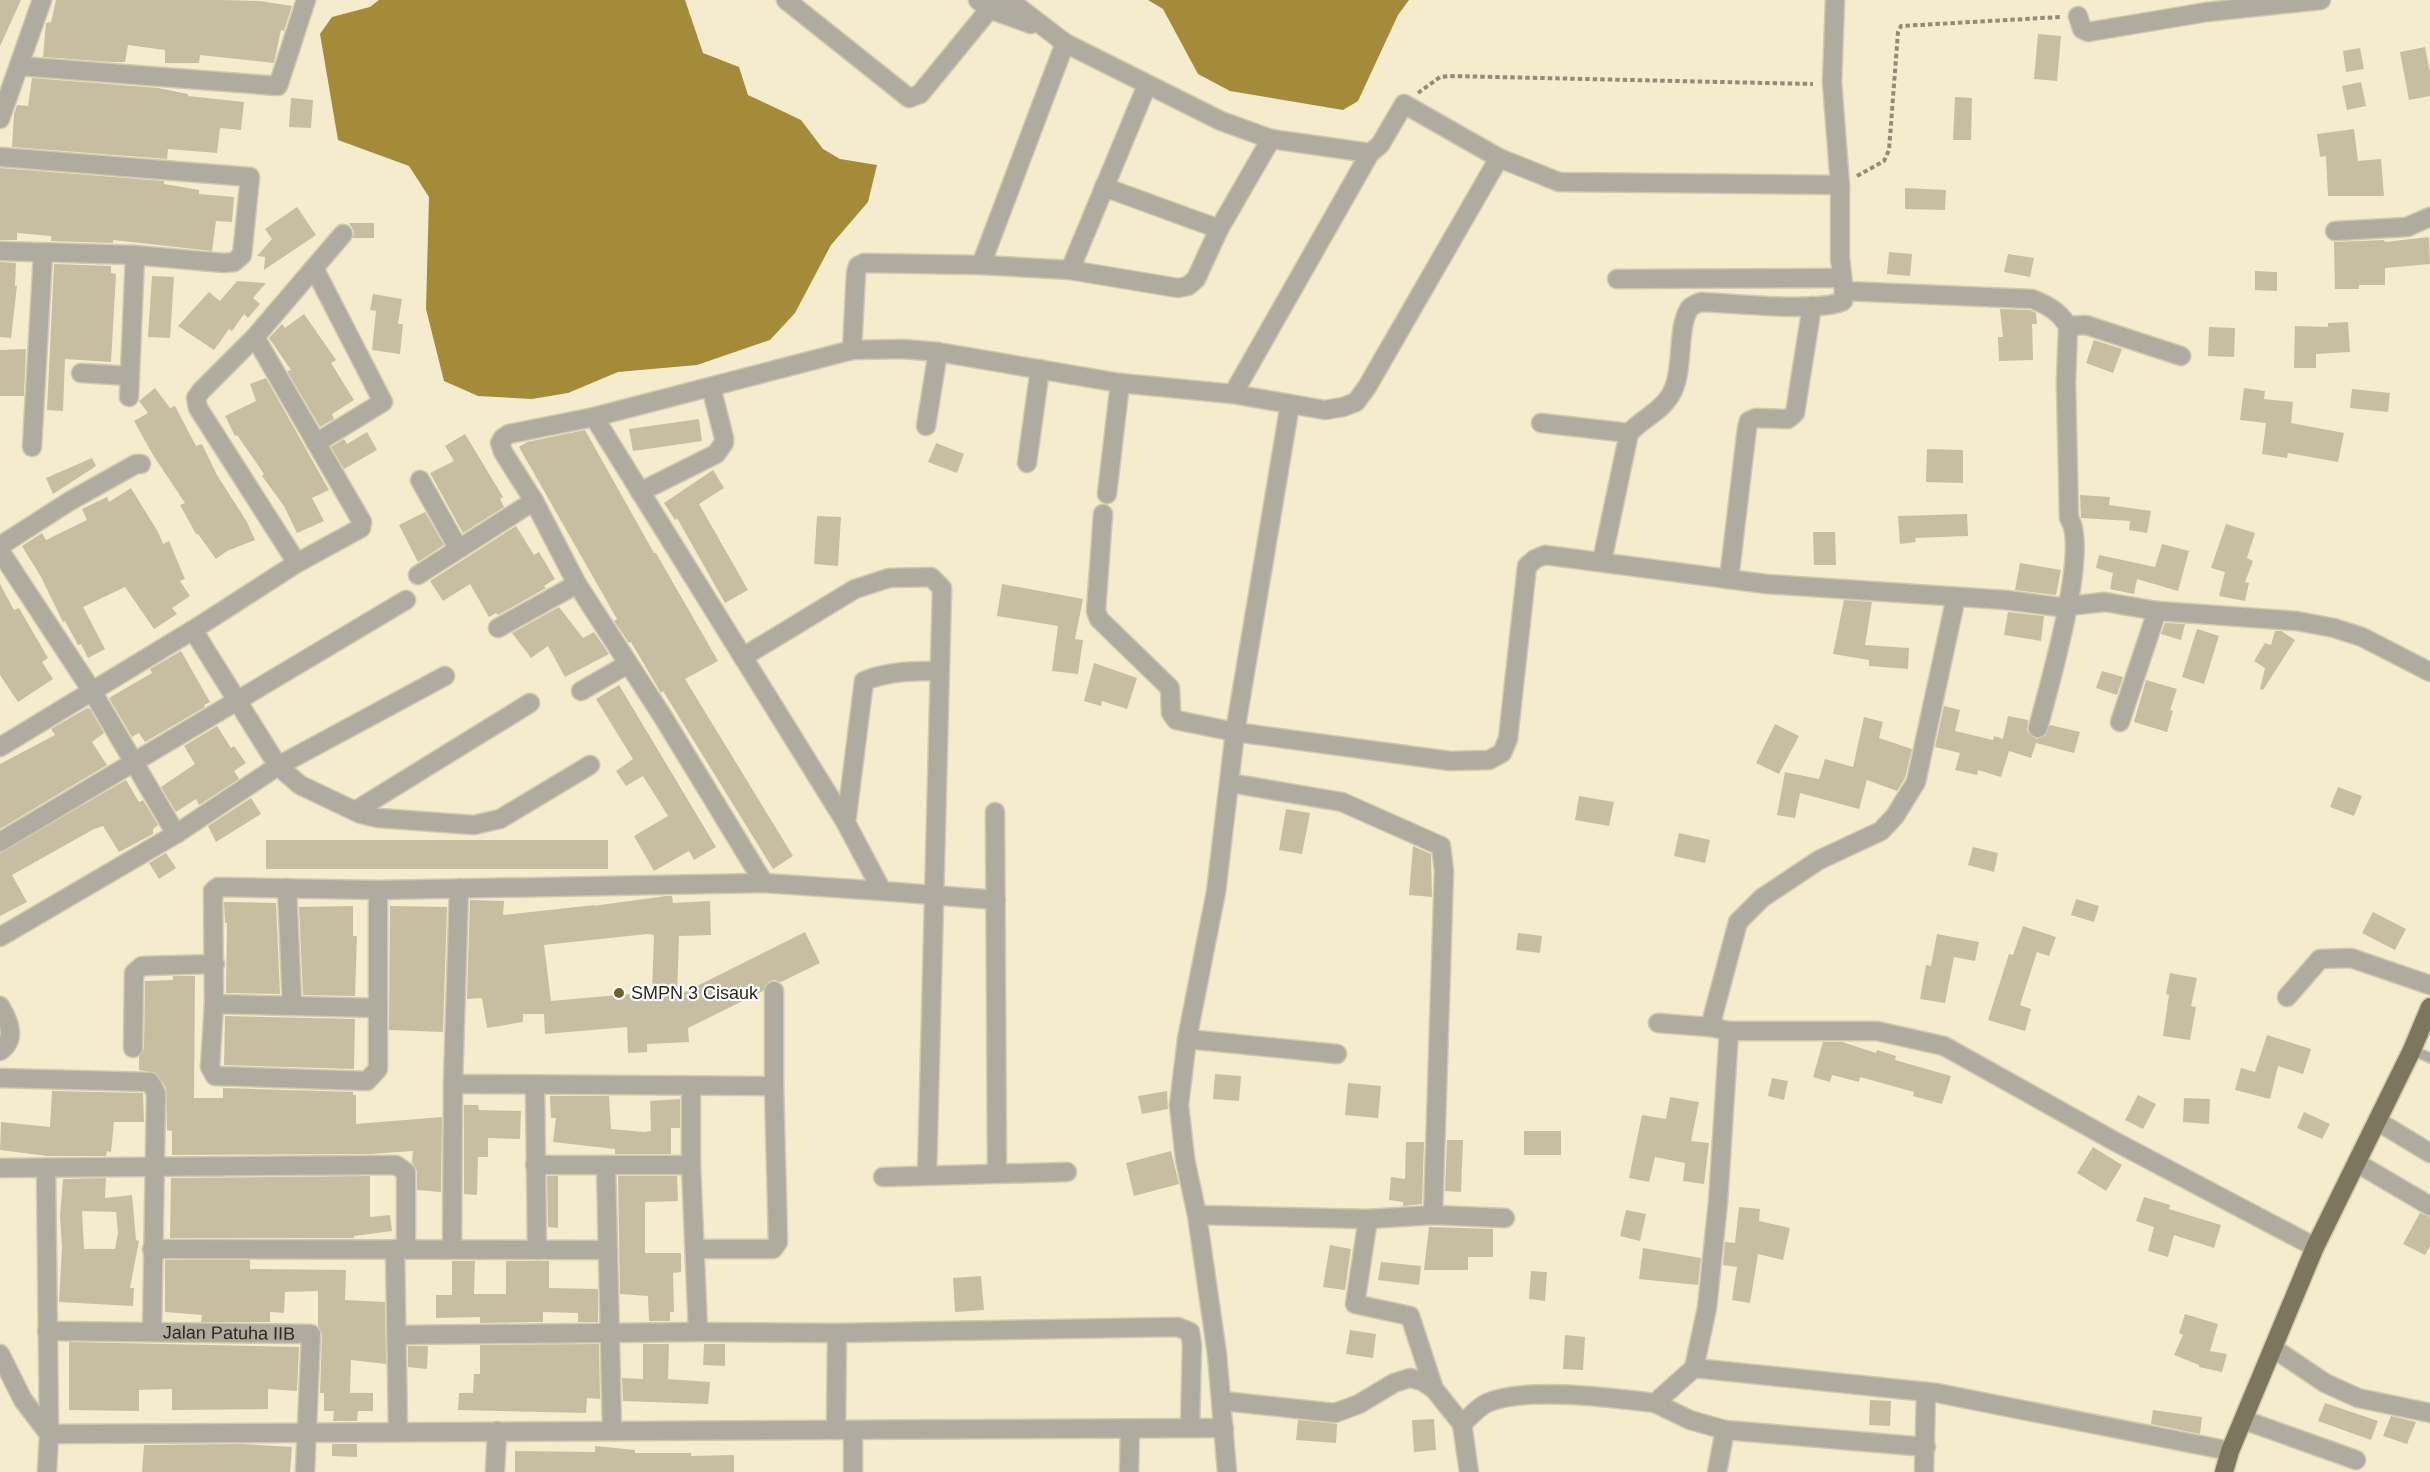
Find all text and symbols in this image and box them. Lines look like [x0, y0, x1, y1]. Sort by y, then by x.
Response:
place label: SMPN 3 Cisauk [631, 983, 759, 1003]
marker: SMPN 3 Cisauk [612, 986, 626, 1000]
street label: Jalan Patuha IIB [163, 1322, 295, 1344]

